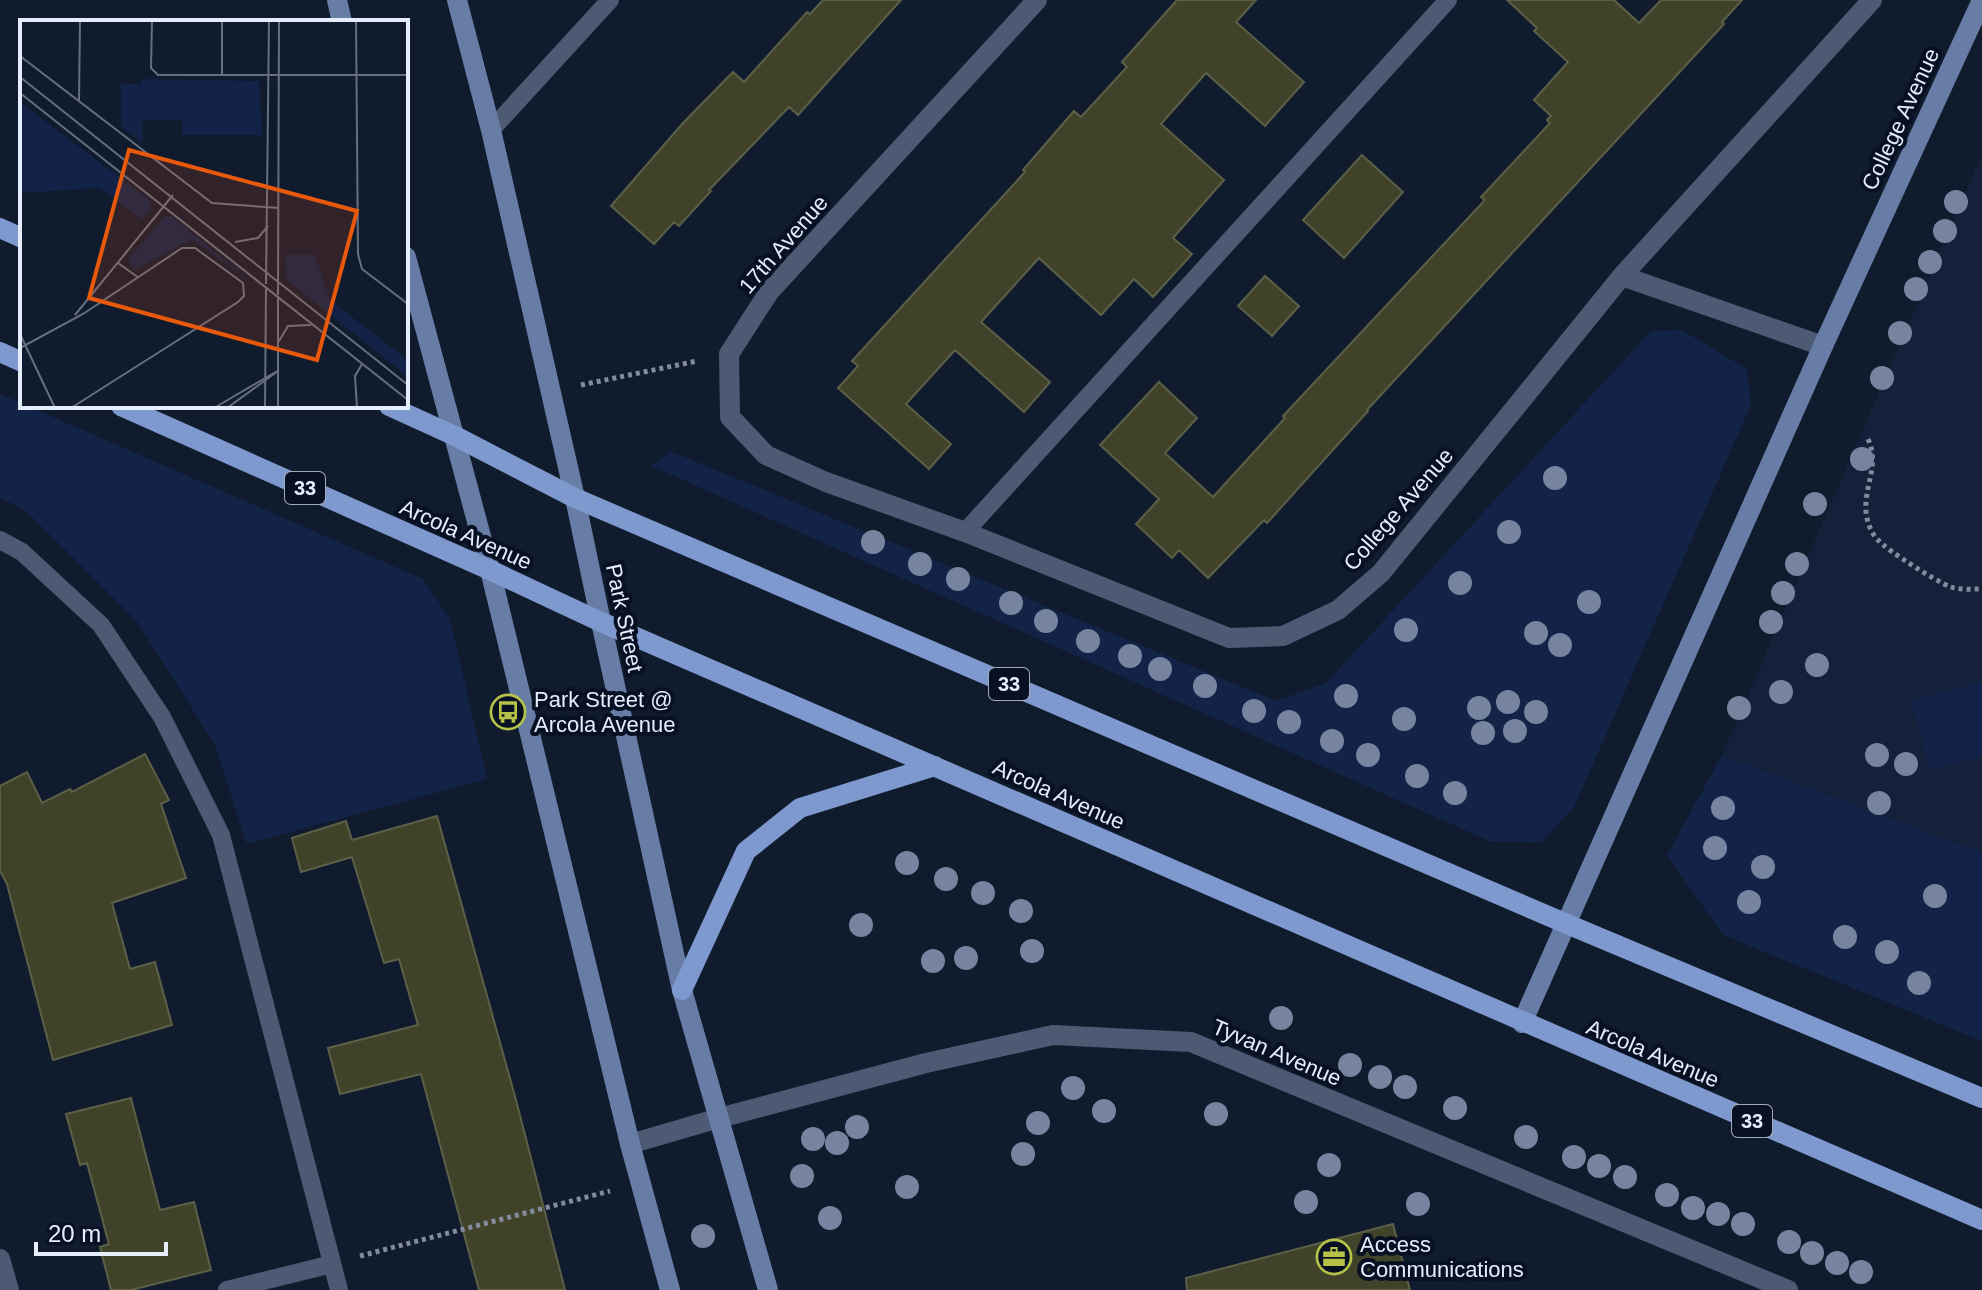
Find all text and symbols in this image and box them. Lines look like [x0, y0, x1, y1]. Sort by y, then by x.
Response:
inset map [20, 20, 408, 408]
street label: College Avenue [1857, 44, 1944, 194]
street label: 17th Avenue [734, 190, 833, 299]
street label: College Avenue [1339, 443, 1458, 576]
road number: 33 [285, 472, 325, 504]
street label: Arcola Avenue [396, 494, 536, 575]
street label: Park Street [601, 562, 648, 675]
road number: 33 [989, 668, 1029, 700]
place label: Park Street @ Arcola Avenue [534, 687, 675, 737]
bus stop icon: Park Street @ Arcola Avenue [489, 693, 527, 731]
street label: Arcola Avenue [989, 754, 1129, 835]
street label: Tyvan Avenue [1208, 1014, 1345, 1091]
street label: Arcola Avenue [1583, 1014, 1723, 1093]
road number: 33 [1732, 1105, 1772, 1137]
scale bar [36, 1206, 166, 1256]
text: 20 m [48, 1220, 101, 1247]
place label: Access Communications [1360, 1232, 1524, 1282]
office icon: Access Communications [1315, 1238, 1353, 1276]

